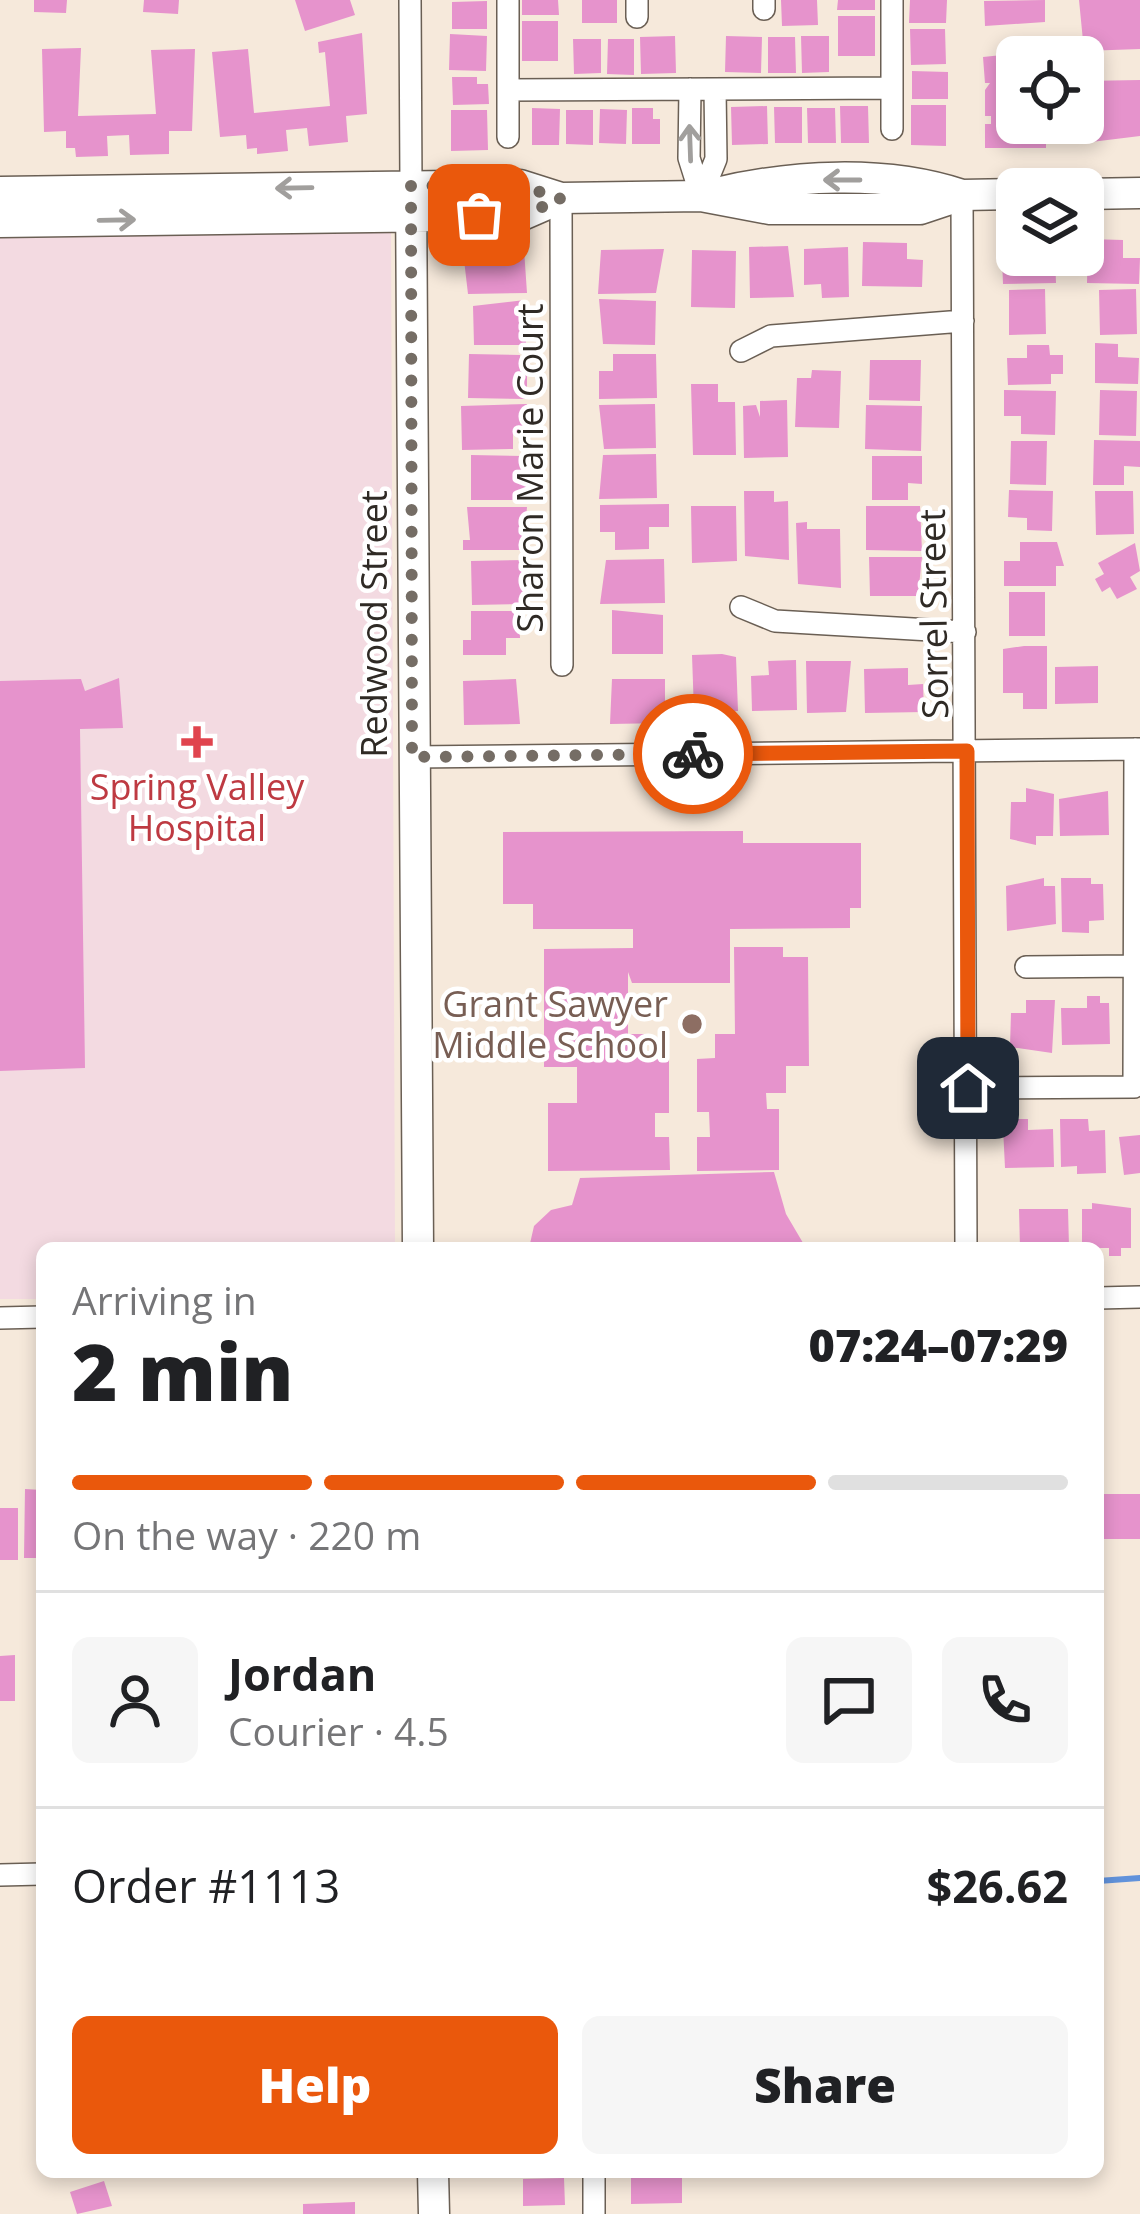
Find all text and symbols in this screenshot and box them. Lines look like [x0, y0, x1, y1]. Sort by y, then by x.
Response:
map controls [996, 36, 1104, 276]
button: locate [996, 36, 1104, 144]
one-way arrow [678, 124, 701, 163]
pin [428, 164, 530, 266]
button: layers [996, 168, 1104, 276]
one-way arrow [823, 169, 862, 191]
one-way arrow [275, 176, 314, 199]
icon: bag [446, 182, 512, 248]
one-way arrow [97, 209, 136, 231]
street label: Sharon Marie Court [505, 303, 554, 633]
street label: Redwood Street [349, 490, 398, 758]
street label: Sorrel Street [907, 509, 959, 719]
courier [633, 694, 753, 814]
icon: bike [660, 721, 726, 787]
marker: Spring Valley Hospital [181, 726, 213, 758]
place label: Spring Valley Hospital [90, 762, 305, 852]
place label: Grant Sawyer Middle School [432, 979, 668, 1069]
marker: Grant Sawyer Middle School [679, 1011, 705, 1037]
pin [917, 1037, 1019, 1139]
icon: home [935, 1055, 1001, 1121]
text: Arriving in [72, 1273, 257, 1326]
text: 07:24–07:29 [809, 1314, 1068, 1375]
text: 2 min [72, 1318, 294, 1424]
text: On the way · 220 m [72, 1508, 421, 1561]
button: person [72, 1637, 198, 1763]
button: chat [786, 1637, 912, 1763]
button: phone [942, 1637, 1068, 1763]
text: Jordan [228, 1643, 376, 1704]
text: Courier · 4.5 [228, 1704, 449, 1757]
text: Order #1113 [72, 1855, 340, 1916]
text: $26.62 [927, 1855, 1068, 1916]
button: Help [72, 2016, 558, 2154]
button: Share [582, 2016, 1068, 2154]

